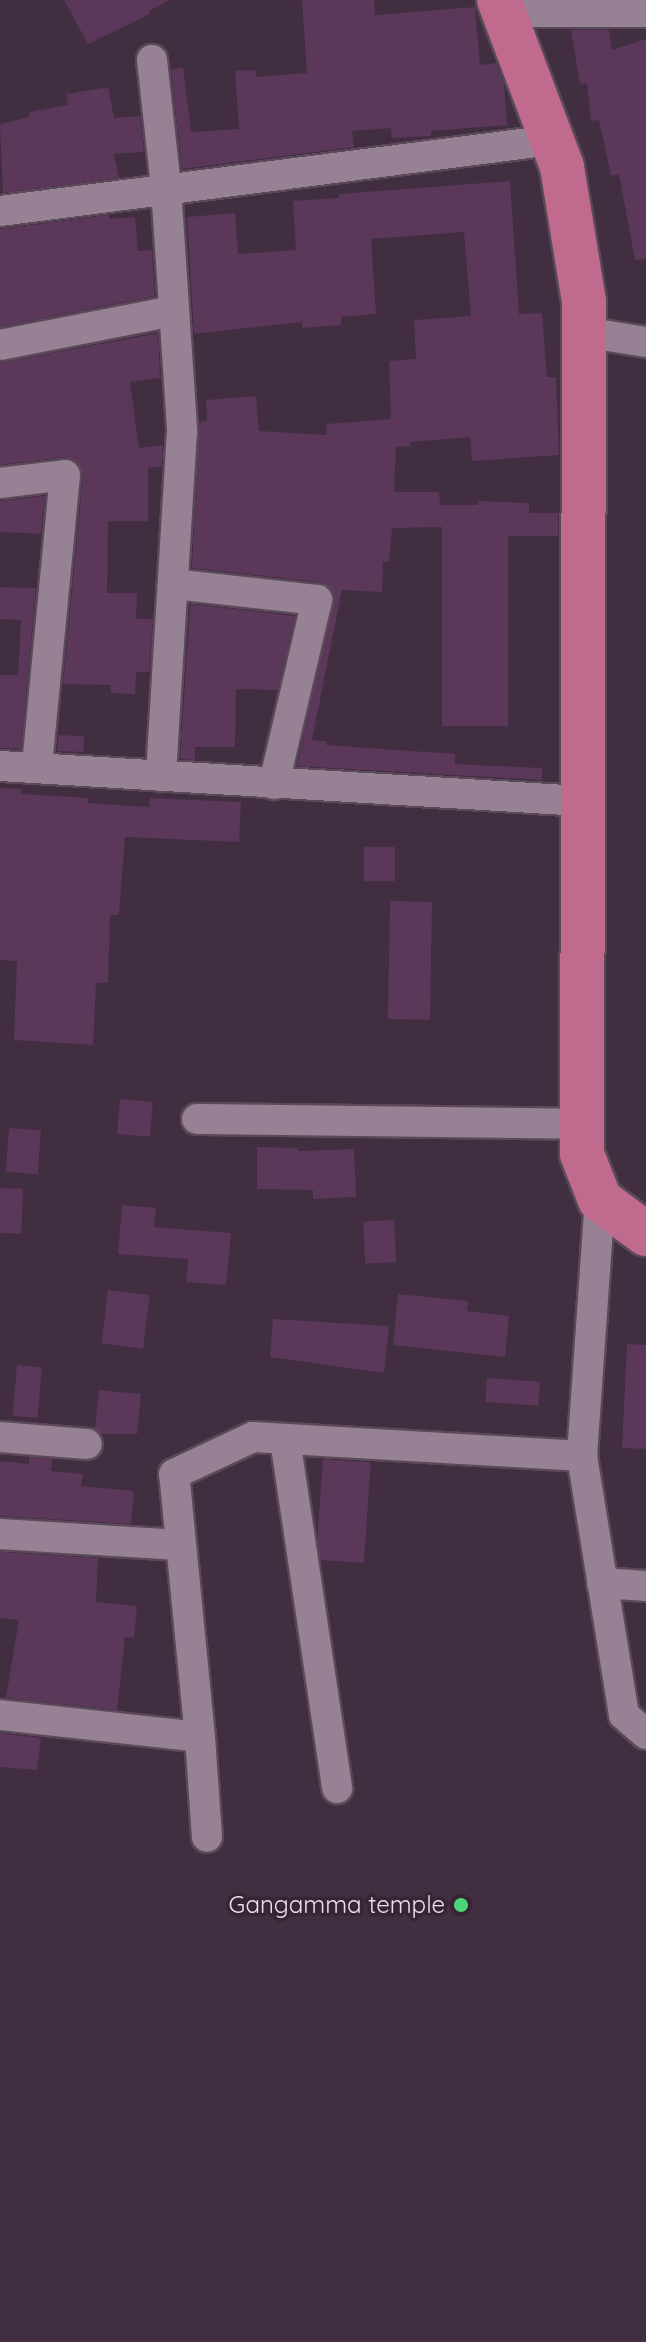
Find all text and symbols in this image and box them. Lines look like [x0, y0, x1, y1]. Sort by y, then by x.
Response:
place label: Gangamma temple [228, 1891, 445, 1919]
marker: Gangamma temple [452, 1896, 470, 1914]

